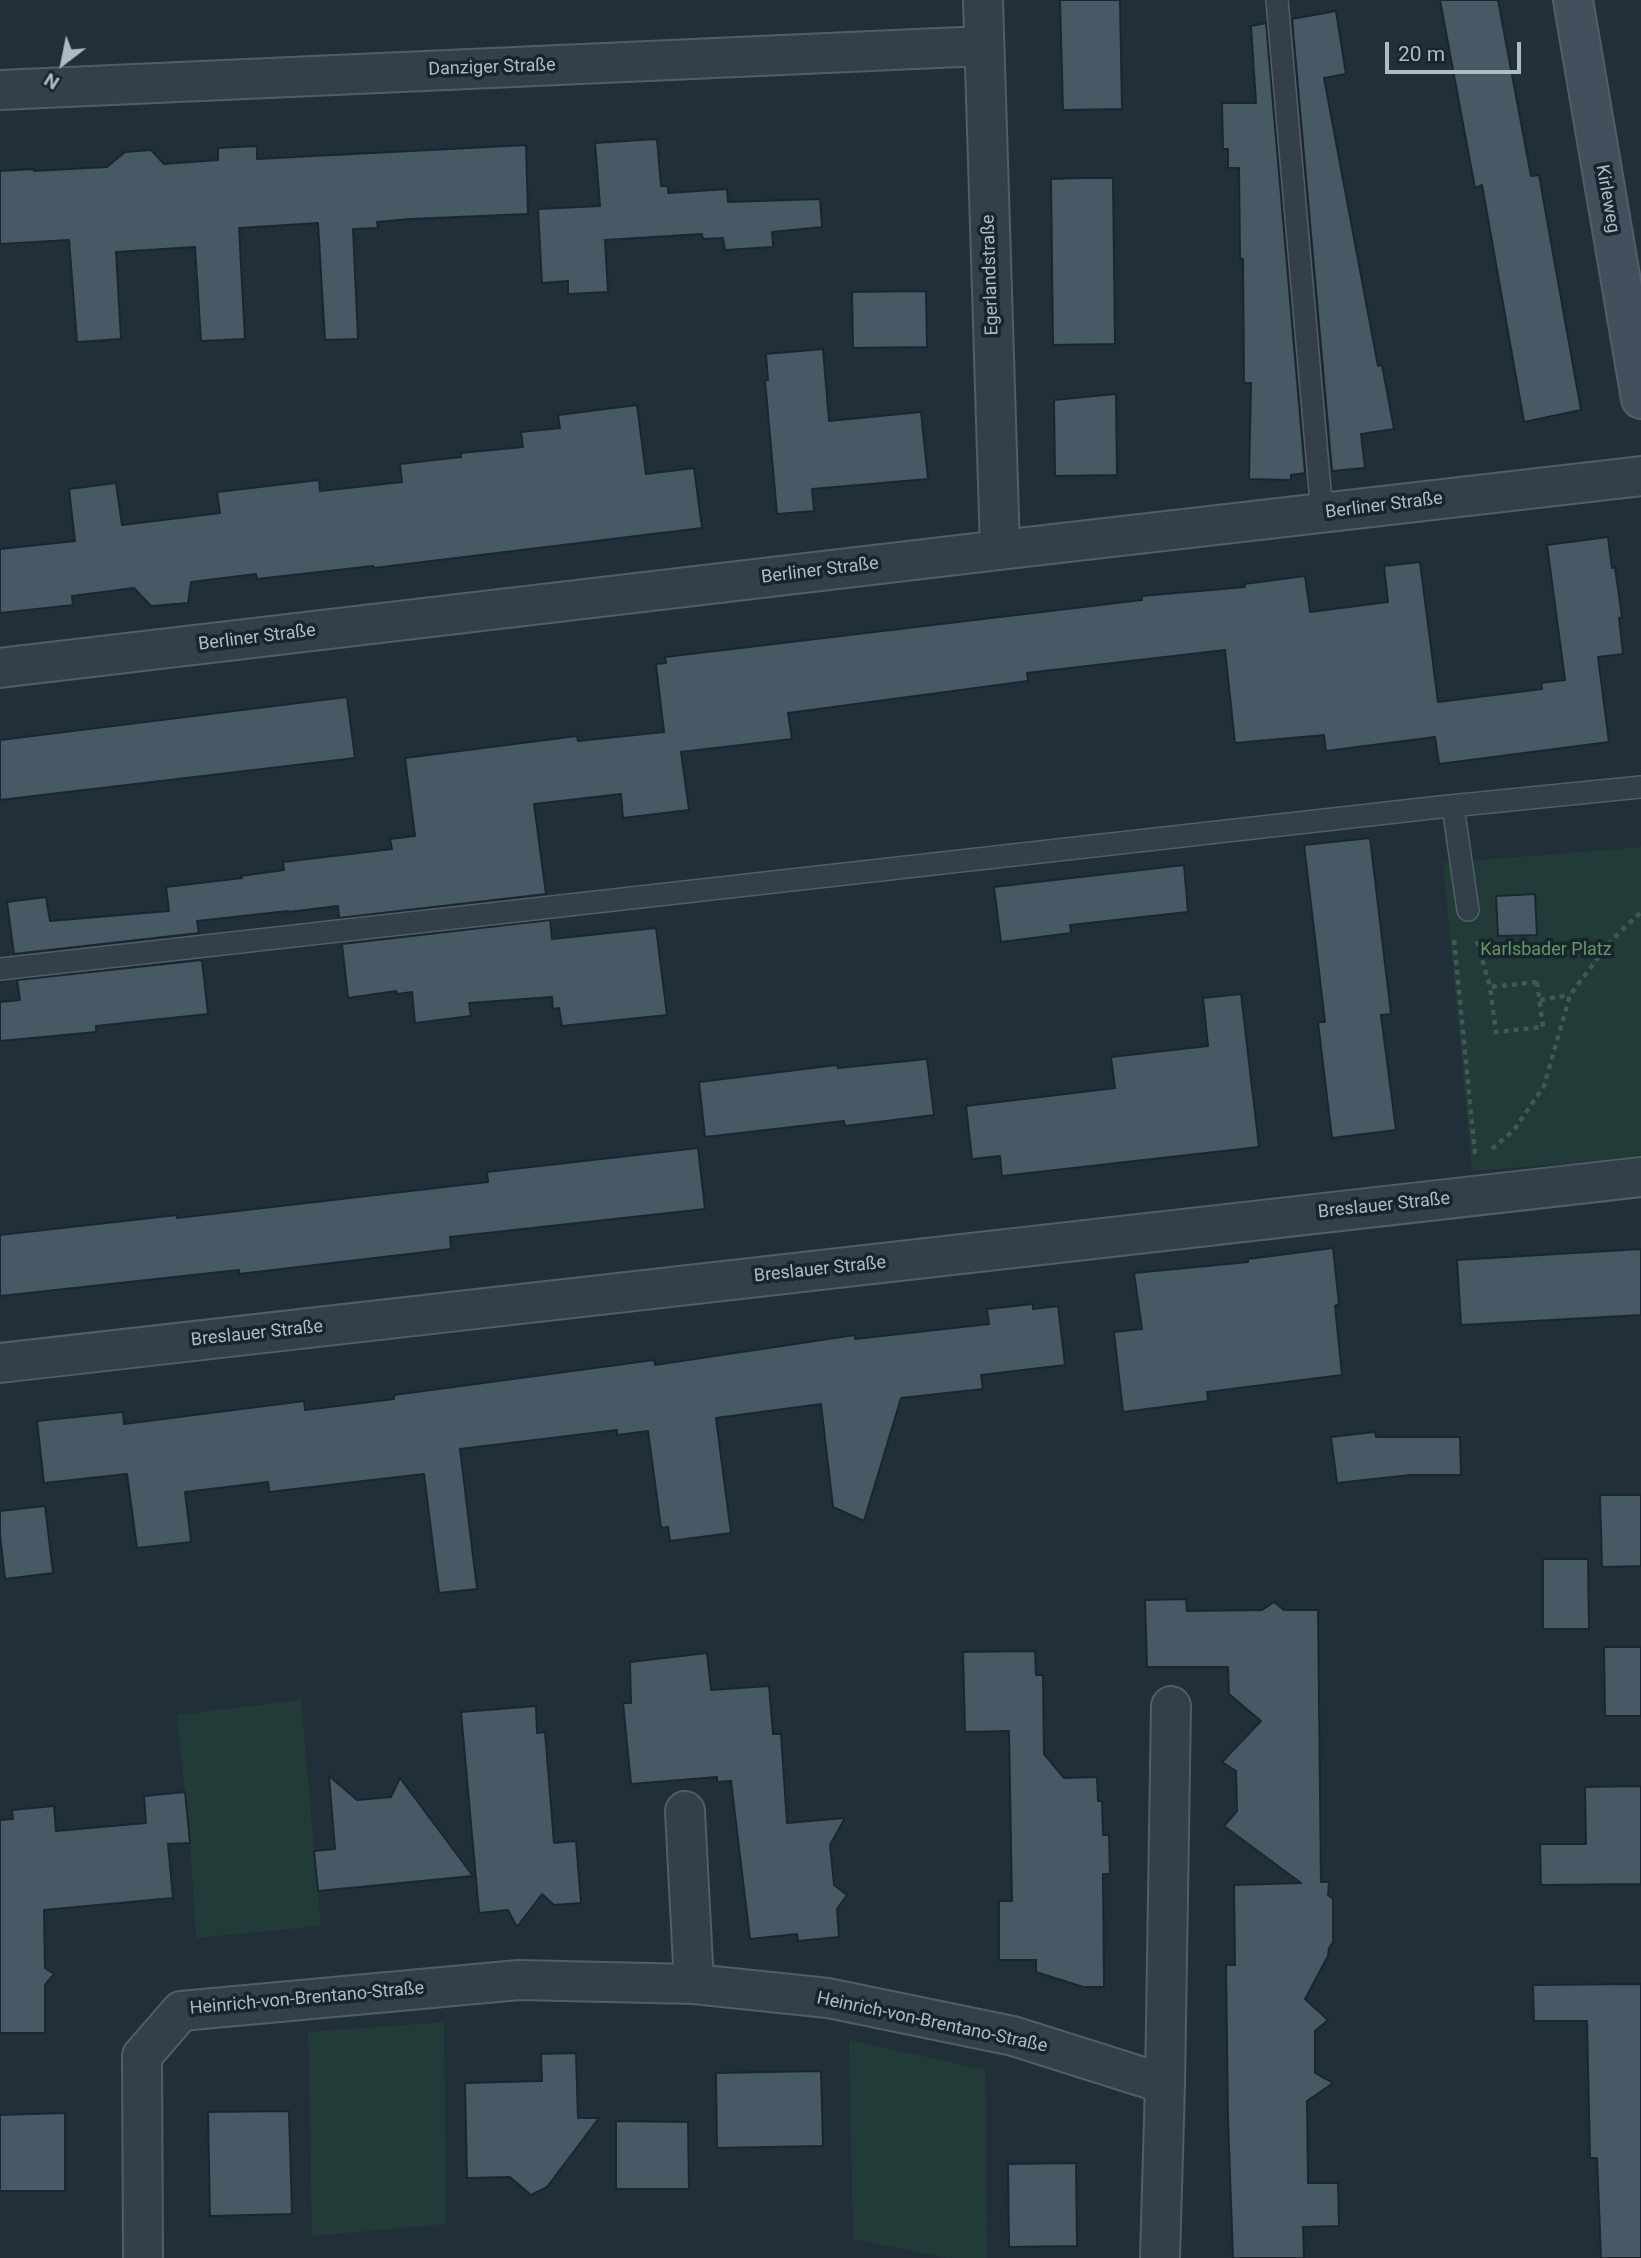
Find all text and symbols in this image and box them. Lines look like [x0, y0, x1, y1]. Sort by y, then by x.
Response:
north arrow [28, 28, 98, 98]
scale bar [1389, 28, 1526, 72]
text: 20 m [1398, 42, 1445, 66]
street label: Danziger Straße [428, 55, 556, 81]
text: N [40, 68, 63, 95]
street label: Kirleweg [1590, 163, 1624, 235]
street label: Egerlandstraße [978, 214, 1004, 336]
street label: Berliner Straße [1324, 488, 1444, 524]
street label: Berliner Straße [760, 553, 880, 589]
street label: Berliner Straße [197, 620, 317, 656]
park label: Karlsbader Platz [1480, 939, 1612, 961]
street label: Breslauer Straße [1317, 1188, 1451, 1224]
street label: Breslauer Straße [753, 1252, 887, 1288]
street label: Breslauer Straße [190, 1316, 324, 1352]
street label: Heinrich-von-Brentano-Straße [189, 1978, 425, 2020]
street label: Heinrich-von-Brentano-Straße [815, 1988, 1049, 2058]

